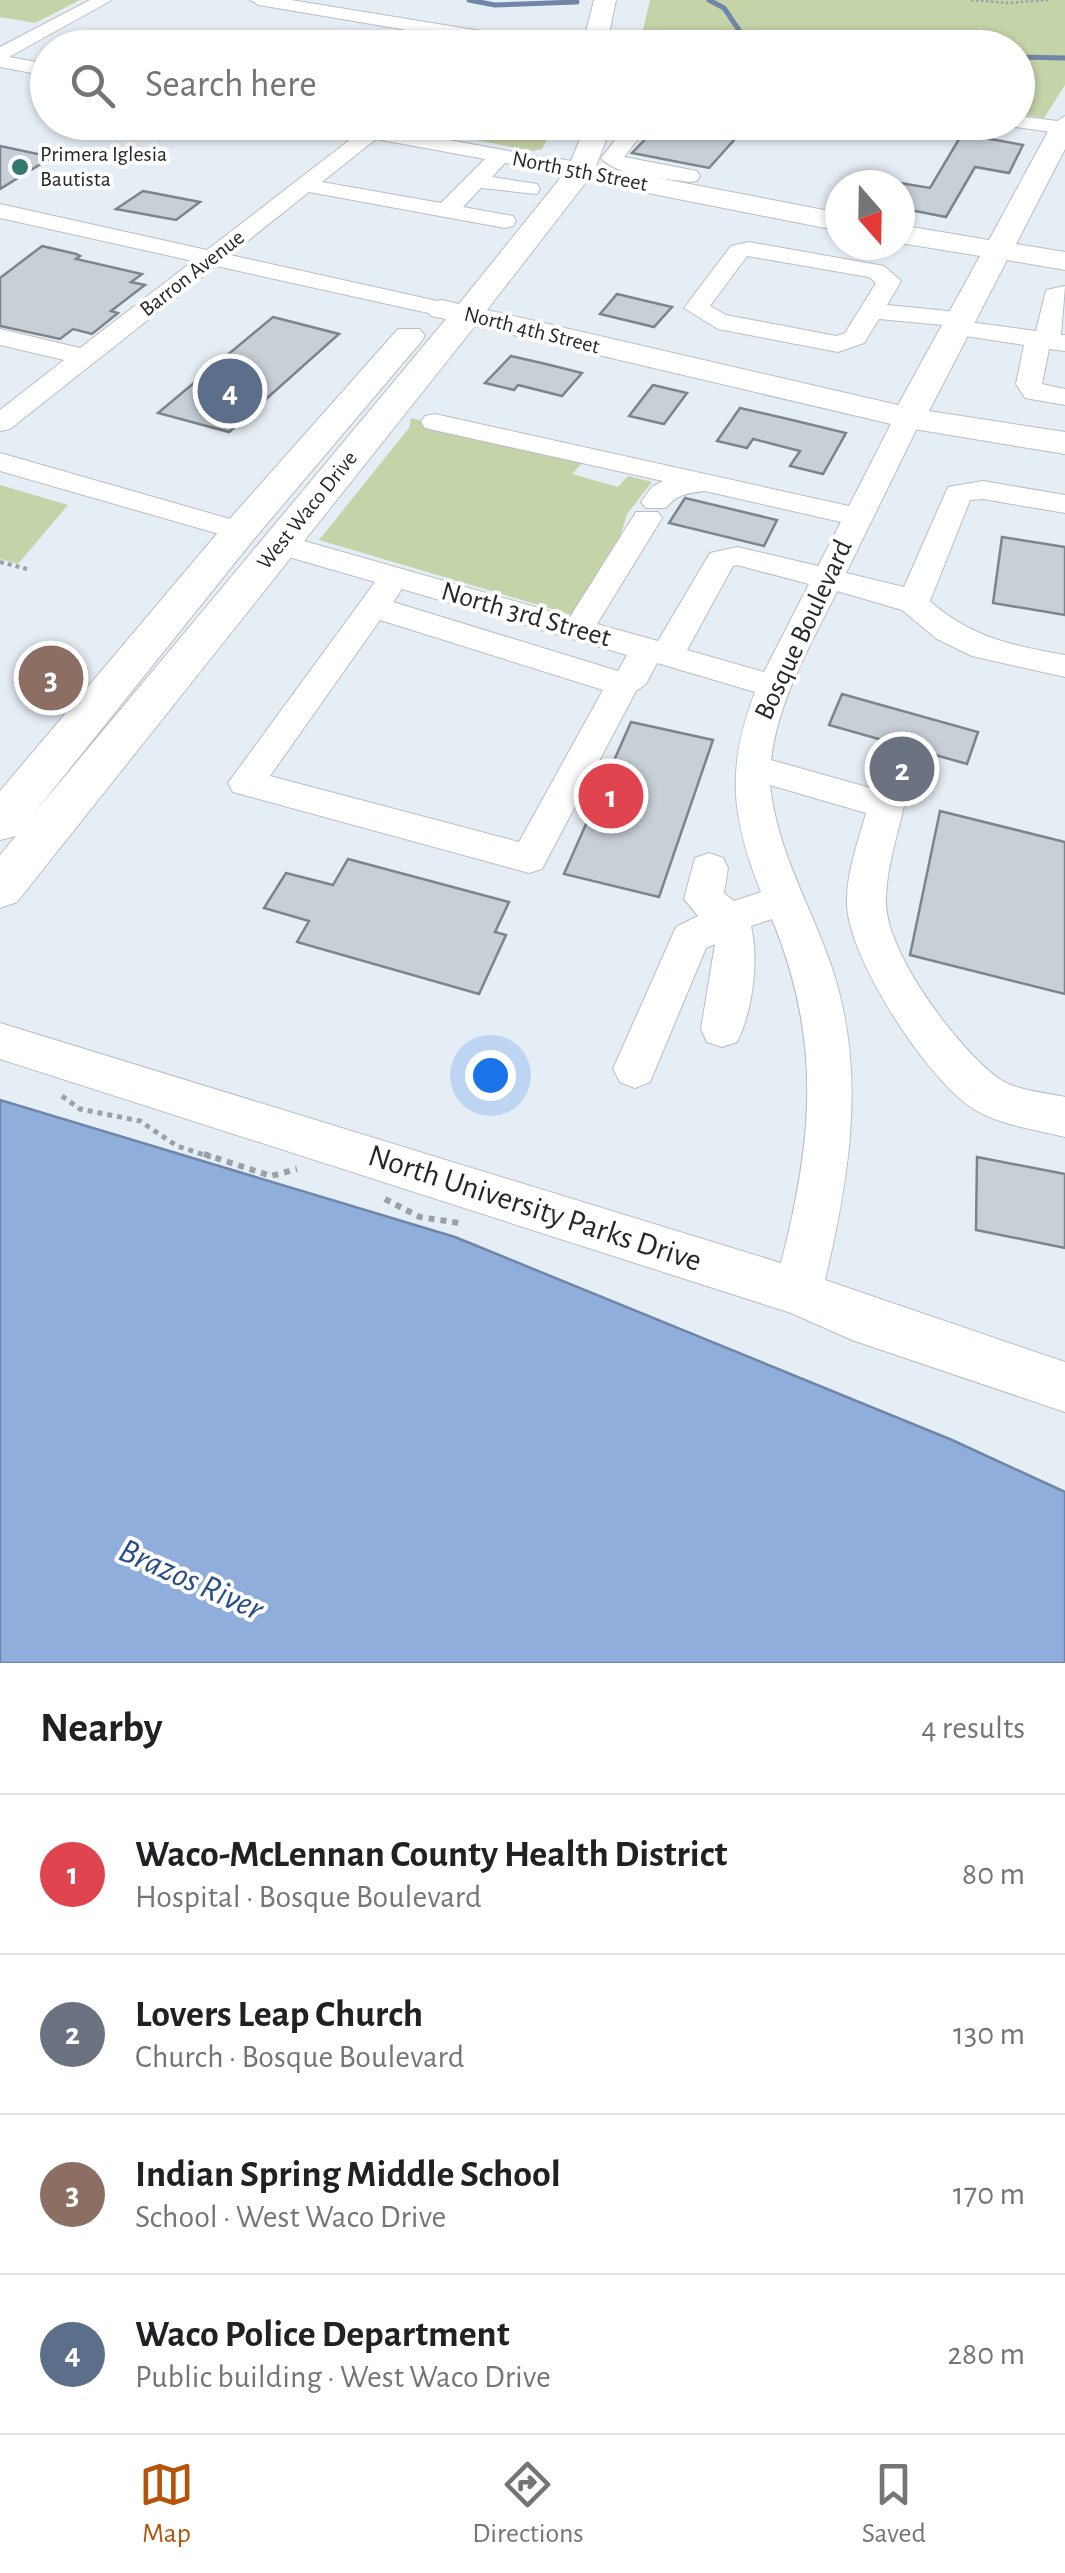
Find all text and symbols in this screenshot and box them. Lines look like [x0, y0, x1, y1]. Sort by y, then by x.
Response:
search box [30, 30, 1035, 140]
icon: search [65, 58, 120, 113]
text: Search here [145, 66, 317, 104]
place label: Primera Iglesia Bautista [40, 143, 167, 190]
street label: North 5th Street [510, 147, 650, 195]
marker: Primera Iglesia Bautista [9, 156, 31, 178]
north arrow [825, 170, 915, 260]
street label: Barron Avenue [136, 226, 248, 320]
street label: North 4th Street [462, 303, 602, 357]
pin: 4 [198, 354, 262, 428]
street label: West Waco Drive [253, 447, 361, 573]
street label: Bosque Boulevard [750, 536, 858, 724]
street label: North 3rd Street [438, 577, 614, 653]
pin: 3 [18, 640, 84, 716]
pin: 2 [870, 732, 934, 806]
pin: 1 [578, 758, 644, 834]
your location [465, 1050, 516, 1101]
street label: North University Parks Drive [364, 1139, 706, 1277]
water label: Brazos River [114, 1533, 270, 1628]
text: Nearby [40, 1707, 163, 1749]
text: 4 results [921, 1712, 1025, 1744]
text: Waco-McLennan County Health District [135, 1836, 727, 1874]
text: 1 [67, 1858, 78, 1890]
text: 80 m [962, 1858, 1025, 1890]
text: Hospital · Bosque Boulevard [135, 1881, 482, 1913]
text: Lovers Leap Church [135, 1996, 423, 2034]
text: 2 [65, 2018, 80, 2050]
text: 130 m [953, 2018, 1025, 2050]
text: Church · Bosque Boulevard [135, 2041, 464, 2073]
text: Indian Spring Middle School [135, 2156, 561, 2194]
text: 3 [66, 2178, 79, 2210]
text: 170 m [953, 2178, 1025, 2210]
text: School · West Waco Drive [135, 2201, 446, 2233]
text: Waco Police Department [135, 2316, 510, 2354]
text: 4 [64, 2338, 81, 2370]
text: 280 m [947, 2338, 1025, 2370]
text: Public building · West Waco Drive [135, 2361, 551, 2393]
tab: Map [139, 2457, 194, 2551]
tab: Directions [472, 2457, 584, 2551]
tab: Saved [862, 2457, 926, 2551]

